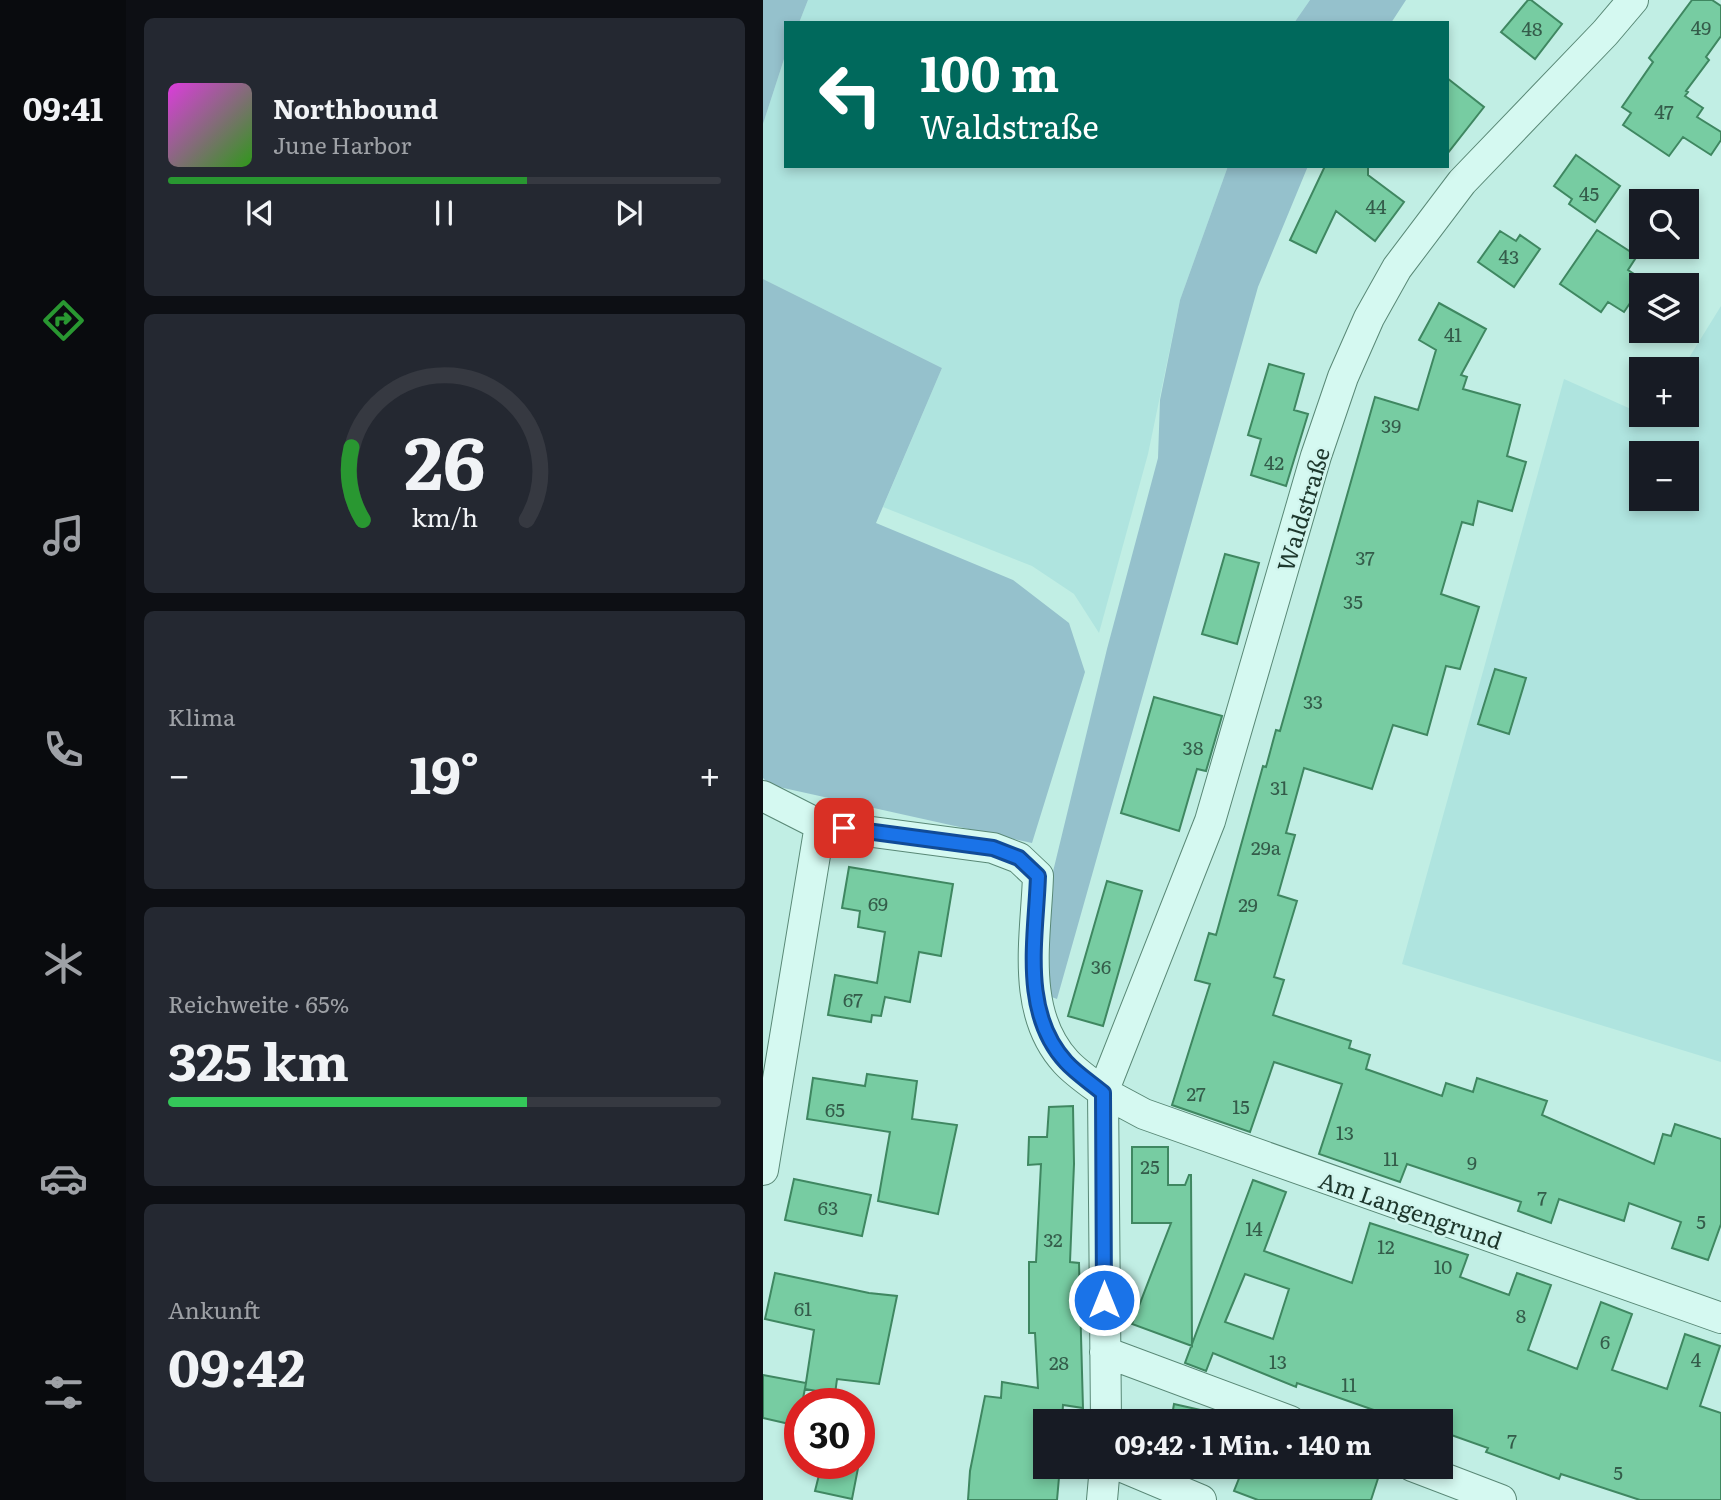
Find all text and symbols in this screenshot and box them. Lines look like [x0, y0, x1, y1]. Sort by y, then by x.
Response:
house number: 49 [1691, 13, 1711, 41]
house number: 48 [1522, 14, 1542, 42]
text: 100 m [920, 34, 1059, 107]
icon: left [805, 49, 896, 140]
text: 09:41 [23, 83, 103, 131]
text: Northbound [273, 88, 438, 127]
house number: 47 [1654, 97, 1674, 125]
text: Waldstraße [920, 101, 1099, 149]
text: June Harbor [273, 127, 411, 161]
house number: 45 [1579, 179, 1599, 207]
map controls [1629, 189, 1699, 511]
button: search [1629, 189, 1699, 259]
house number: 44 [1366, 192, 1387, 220]
icon: previous [241, 194, 279, 232]
icon: pause [425, 194, 463, 232]
icon: next [610, 194, 648, 232]
house number: 43 [1499, 242, 1519, 270]
button: layers [1629, 273, 1699, 343]
icon: directions [39, 296, 88, 345]
house number: 41 [1444, 320, 1462, 348]
button: + [1629, 357, 1699, 427]
text: 26 [404, 404, 485, 512]
house number: 39 [1381, 411, 1401, 439]
button: − [1629, 441, 1699, 511]
street label: Waldstraße [1267, 443, 1337, 575]
house number: 42 [1264, 448, 1284, 476]
text: km/h [411, 497, 478, 534]
icon: music [39, 511, 88, 560]
house number: 37 [1355, 543, 1375, 571]
house number: 35 [1343, 587, 1363, 615]
house number: 33 [1303, 687, 1323, 715]
text: Klima [168, 699, 235, 733]
icon: phone [39, 725, 88, 774]
text: 19° [410, 733, 479, 810]
house number: 38 [1183, 733, 1203, 761]
text: − [168, 744, 190, 801]
text: + [699, 744, 721, 801]
house number: 31 [1270, 773, 1288, 801]
pin [814, 798, 874, 858]
icon: arrive [825, 809, 863, 847]
house number: 29a [1251, 833, 1282, 861]
house number: 69 [868, 889, 888, 917]
house number: 29 [1238, 890, 1258, 918]
icon: climate [39, 939, 88, 988]
house number: 36 [1091, 952, 1111, 980]
house number: 67 [843, 985, 863, 1013]
text: Reichweite · 65% [168, 986, 349, 1020]
text: 325 km [168, 1020, 349, 1097]
house number: 27 [1186, 1079, 1206, 1107]
house number: 15 [1232, 1092, 1250, 1120]
house number: 65 [825, 1095, 845, 1123]
house number: 13 [1336, 1118, 1354, 1146]
house number: 11 [1383, 1144, 1399, 1172]
house number: 9 [1467, 1148, 1477, 1176]
house number: 25 [1140, 1152, 1160, 1180]
icon: car [39, 1154, 88, 1203]
street label: Am Langengrund [1315, 1162, 1507, 1256]
house number: 7 [1537, 1183, 1547, 1211]
house number: 63 [818, 1193, 838, 1221]
house number: 5 [1696, 1207, 1706, 1235]
house number: 14 [1245, 1214, 1263, 1242]
house number: 32 [1043, 1225, 1063, 1253]
house number: 12 [1377, 1232, 1395, 1260]
house number: 10 [1434, 1252, 1452, 1280]
position arrow [1067, 1263, 1141, 1337]
text: Ankunft [168, 1292, 260, 1326]
house number: 61 [794, 1294, 812, 1322]
house number: 8 [1516, 1301, 1526, 1329]
text: 09:42 [168, 1326, 305, 1403]
house number: 6 [1600, 1327, 1610, 1355]
house number: 4 [1691, 1345, 1702, 1373]
house number: 13 [1269, 1347, 1287, 1375]
house number: 28 [1049, 1348, 1069, 1376]
icon: filters [39, 1368, 88, 1417]
house number: 11 [1341, 1370, 1357, 1398]
speed limit sign: 30 [784, 1388, 875, 1479]
text: 09:42 · 1 Min. · 140 m [1115, 1424, 1371, 1463]
house number: 7 [1507, 1426, 1517, 1454]
house number: 5 [1613, 1458, 1623, 1486]

